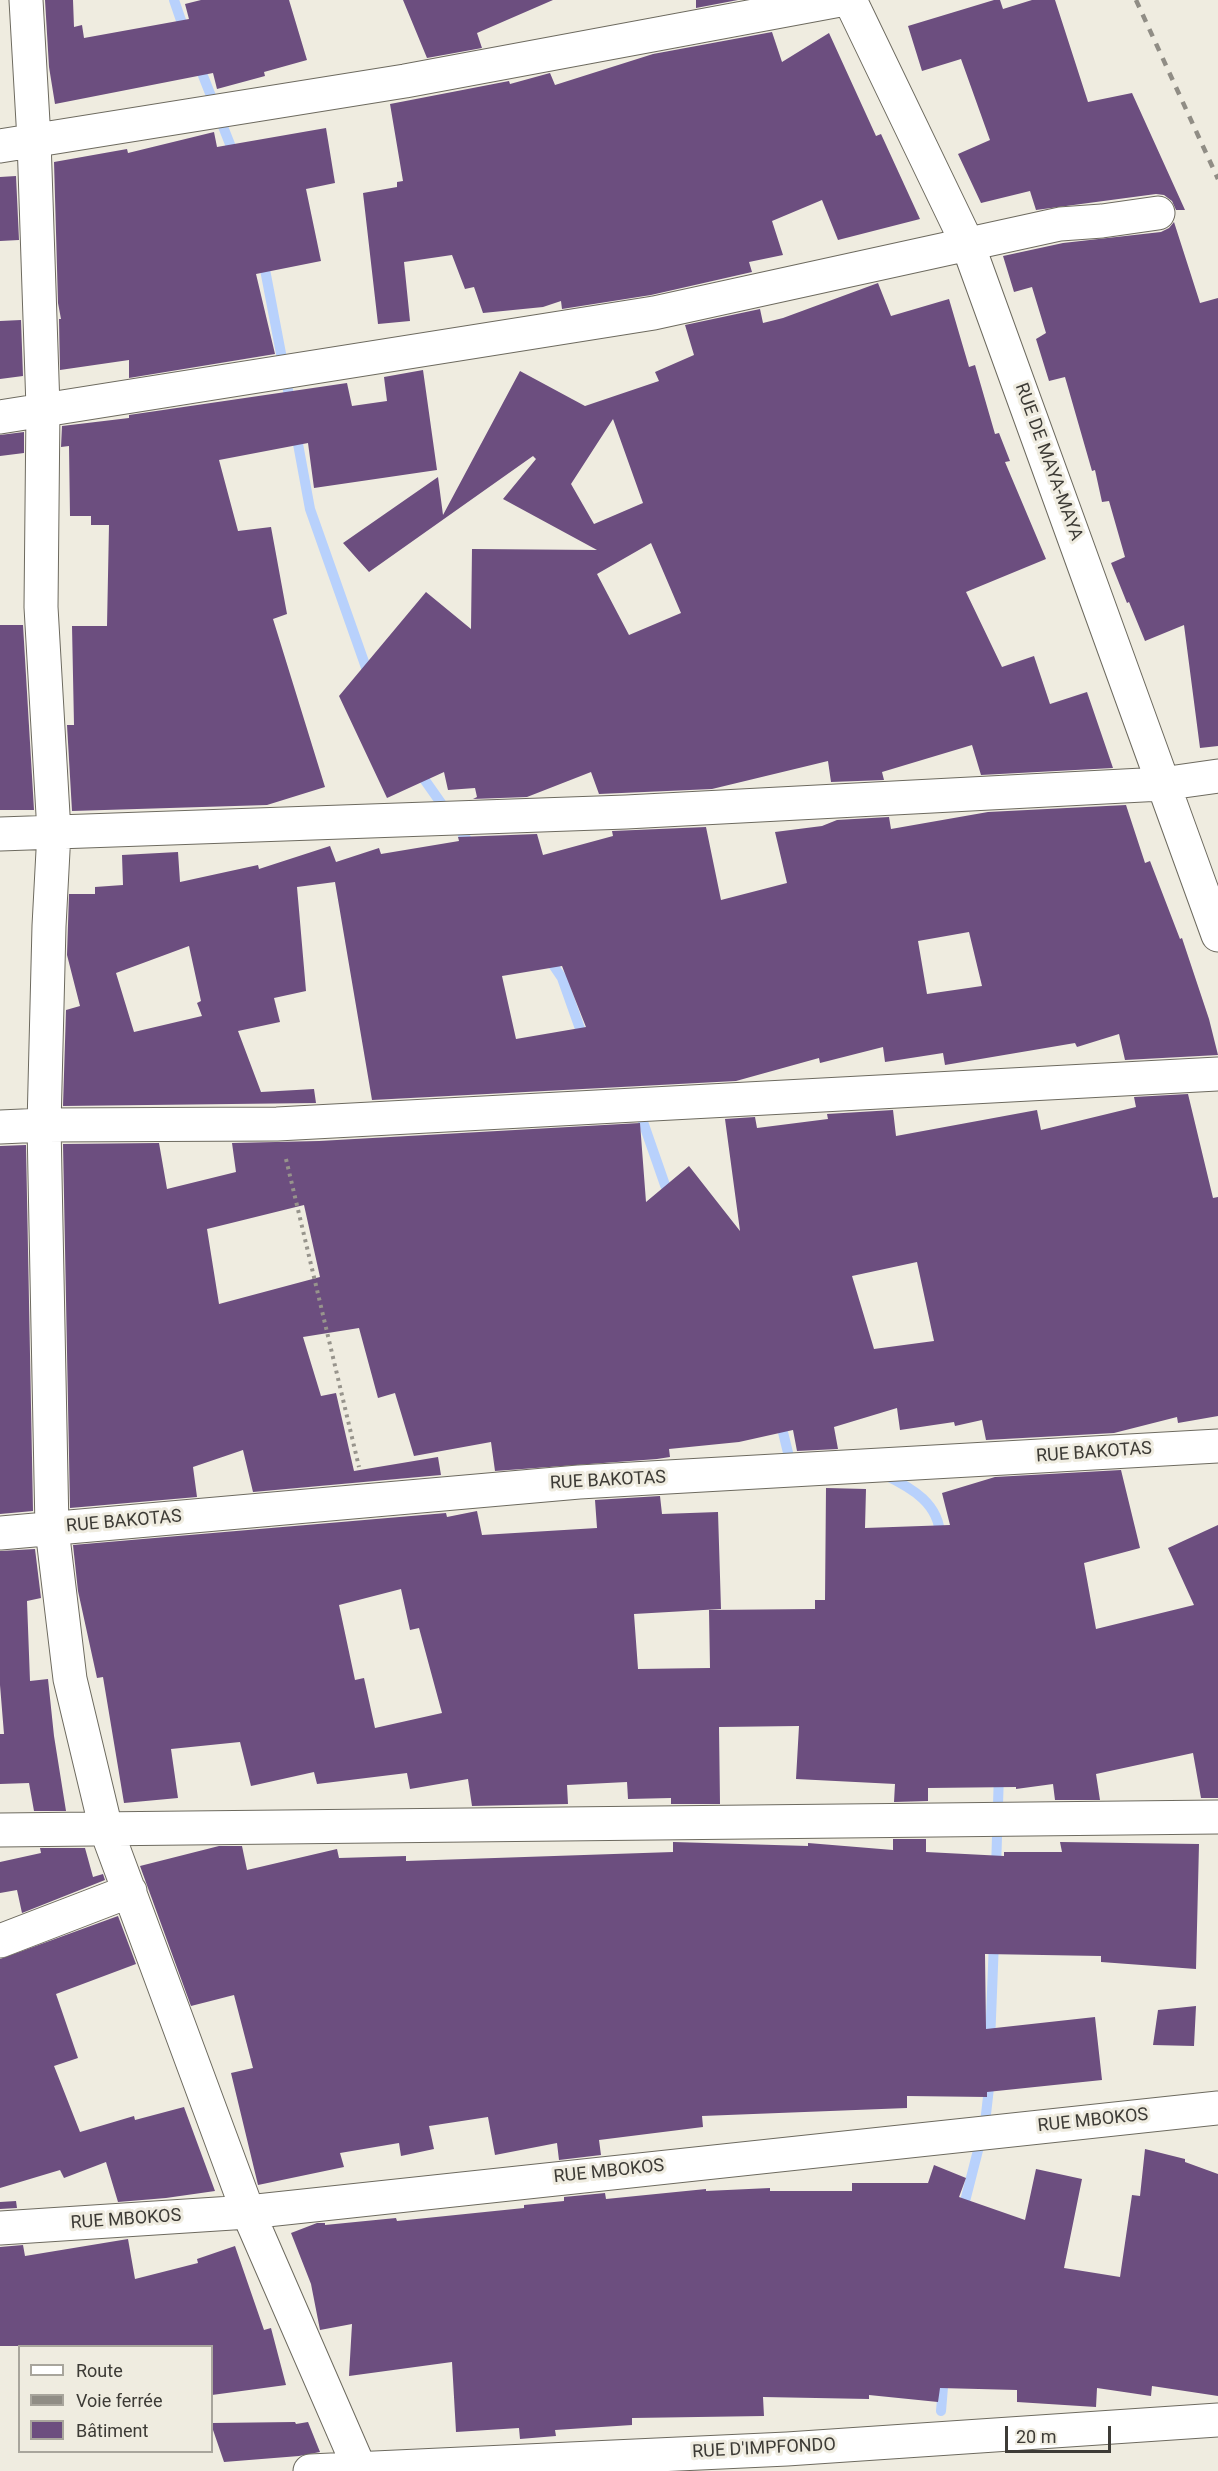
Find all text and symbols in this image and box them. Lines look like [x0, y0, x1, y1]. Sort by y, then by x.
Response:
street label: RUE DE MAYA-MAYA [1009, 380, 1087, 544]
street label: RUE BAKOTAS [1035, 1438, 1153, 1468]
street label: RUE BAKOTAS [549, 1467, 667, 1495]
street label: RUE BAKOTAS [65, 1506, 183, 1538]
street label: RUE MBOKOS [1037, 2104, 1149, 2138]
street label: RUE MBOKOS [553, 2155, 665, 2189]
street label: RUE MBOKOS [70, 2205, 182, 2235]
legend [18, 2345, 213, 2453]
text: Route [76, 2360, 123, 2381]
text: Voie ferrée [76, 2390, 162, 2411]
scale bar [1008, 2414, 1114, 2452]
text: Bâtiment [76, 2420, 148, 2441]
text: 20 m [1016, 2426, 1056, 2447]
street label: RUE D'IMPFONDO [692, 2434, 836, 2464]

